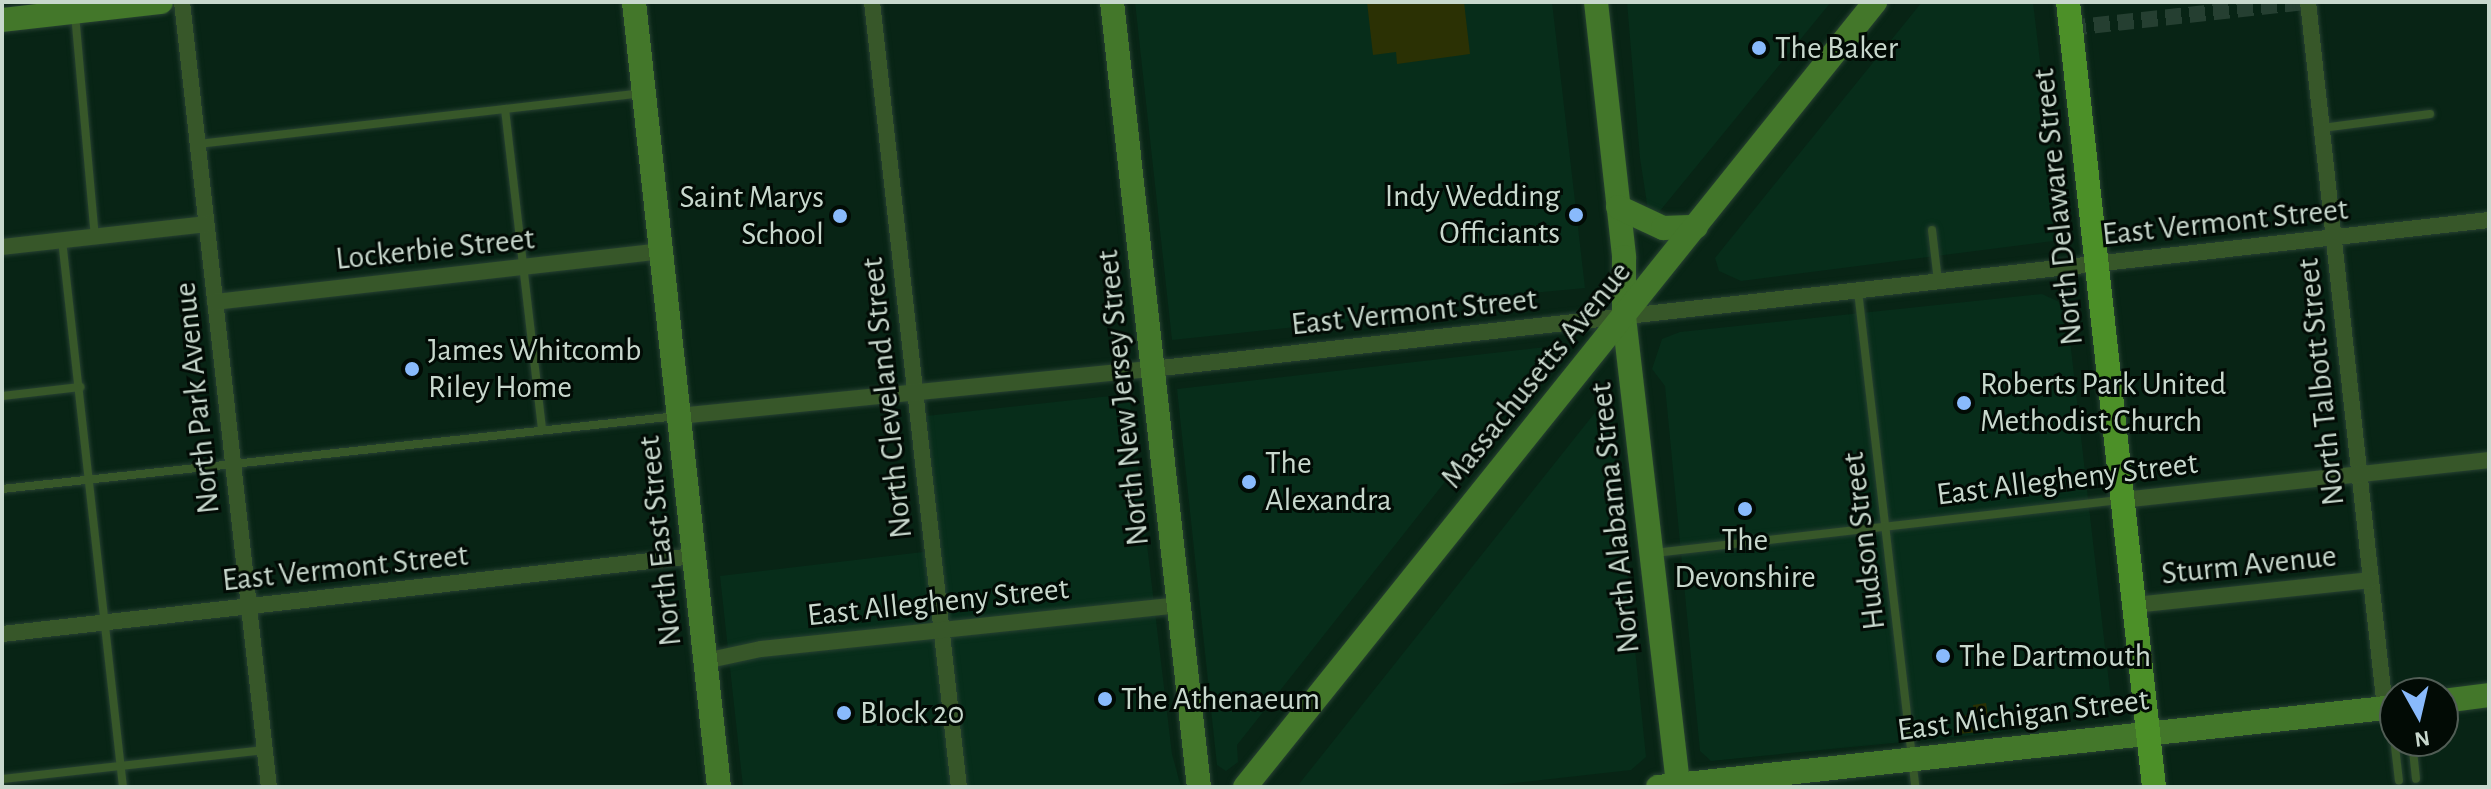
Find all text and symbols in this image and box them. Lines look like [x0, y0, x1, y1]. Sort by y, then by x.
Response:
place label: The Baker [1775, 29, 1898, 67]
marker: The Baker [1750, 39, 1768, 57]
street label: North Delaware Street [2024, 67, 2092, 347]
place label: Indy Wedding Officiants [1385, 178, 1560, 253]
place label: Saint Marys School [679, 179, 824, 254]
street label: East Vermont Street [2100, 190, 2350, 254]
marker: Indy Wedding Officiants [1567, 206, 1585, 224]
marker: Saint Marys School [831, 207, 849, 225]
street label: Lockerbie Street [334, 219, 536, 279]
street label: North New Jersey Street [1088, 248, 1158, 548]
street label: Massachusetts Avenue [1433, 254, 1639, 496]
street label: North Cleveland Street [853, 256, 921, 540]
street label: North Talbott Street [2289, 256, 2353, 508]
street label: North Park Avenue [166, 280, 228, 516]
street label: East Vermont Street [1289, 280, 1539, 344]
place label: James Whitcomb Riley Home [428, 332, 641, 407]
marker: James Whitcomb Riley Home [403, 360, 421, 378]
place label: Roberts Park United Methodist Church [1980, 366, 2226, 441]
street label: North Alabama Street [1582, 381, 1648, 655]
marker: Roberts Park United Methodist Church [1955, 394, 1973, 412]
street label: North East Street [630, 434, 690, 648]
street label: East Allegheny Street [1934, 444, 2200, 514]
place label: The Alexandra [1265, 445, 1392, 520]
street label: Hudson Street [1834, 450, 1894, 632]
marker: The Alexandra [1240, 473, 1258, 491]
marker: The Devonshire [1736, 500, 1754, 518]
place label: The Devonshire [1674, 522, 1816, 597]
street label: East Vermont Street [220, 536, 470, 600]
street label: Sturm Avenue [2160, 537, 2338, 593]
street label: East Allegheny Street [805, 569, 1071, 635]
place label: The Dartmouth [1959, 637, 2151, 675]
marker: The Dartmouth [1934, 647, 1952, 665]
north arrow [2379, 677, 2459, 757]
place label: The Athenaeum [1121, 680, 1320, 718]
street label: East Michigan Street [1895, 681, 2151, 749]
marker: The Athenaeum [1096, 690, 1114, 708]
place label: Block 20 [860, 694, 964, 732]
marker: Block 20 [835, 704, 853, 722]
text: N [2413, 727, 2431, 751]

